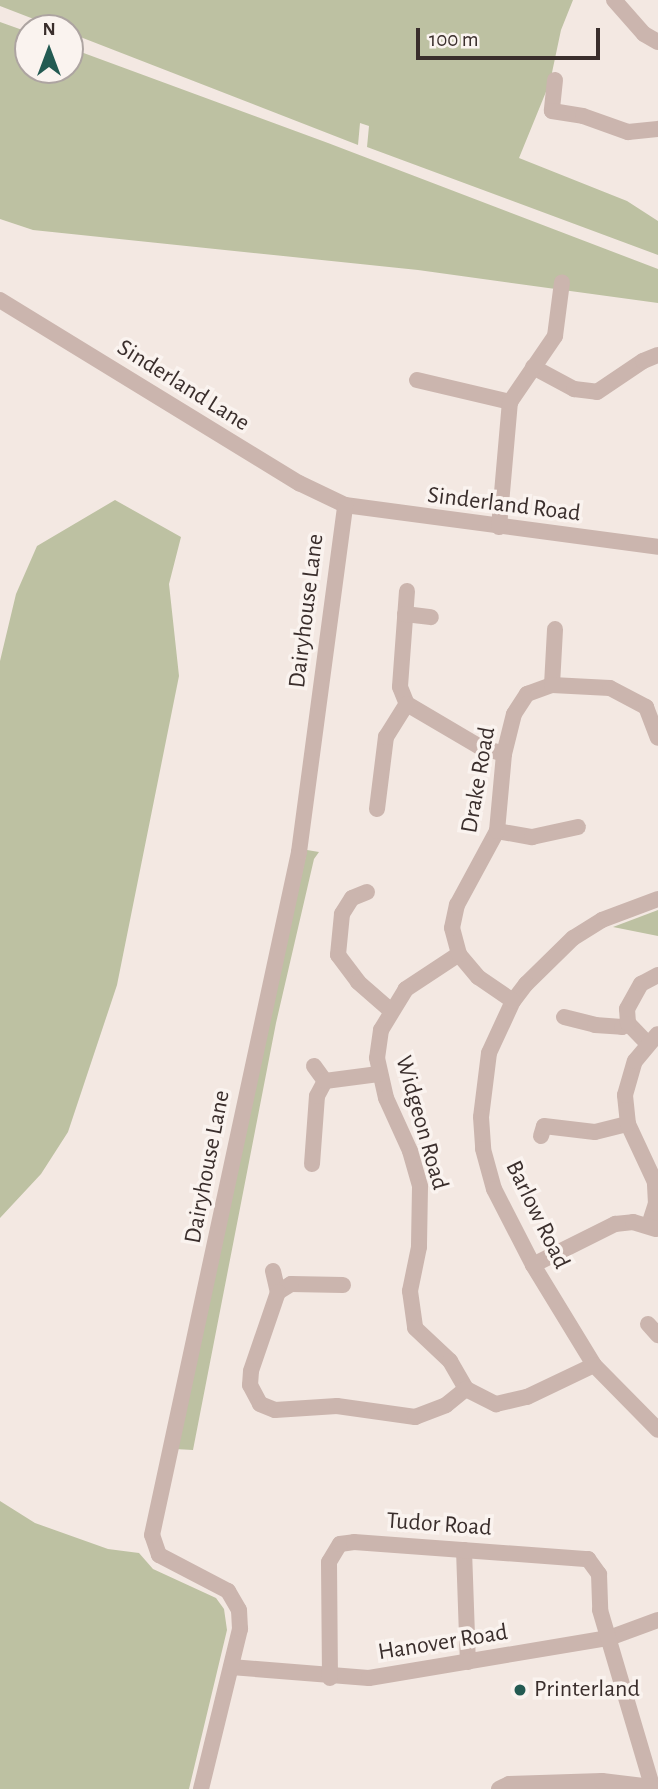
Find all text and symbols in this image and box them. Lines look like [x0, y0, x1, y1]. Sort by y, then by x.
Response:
north arrow [14, 14, 84, 84]
scale bar [420, 14, 604, 58]
text: N [42, 20, 56, 39]
text: 100 m [429, 29, 479, 50]
street label: Sinderland Lane [112, 334, 254, 438]
street label: Sinderland Road [426, 481, 582, 529]
street label: Dairyhouse Lane [283, 532, 331, 690]
street label: Drake Road [455, 725, 503, 835]
street label: Widgeon Road [388, 1053, 454, 1193]
street label: Dairyhouse Lane [179, 1088, 237, 1246]
street label: Barlow Road [498, 1156, 576, 1274]
street label: Tudor Road [385, 1507, 493, 1543]
street label: Hanover Road [376, 1619, 510, 1667]
place label: Printerland [534, 1676, 640, 1704]
marker: Printerland [512, 1682, 528, 1698]

